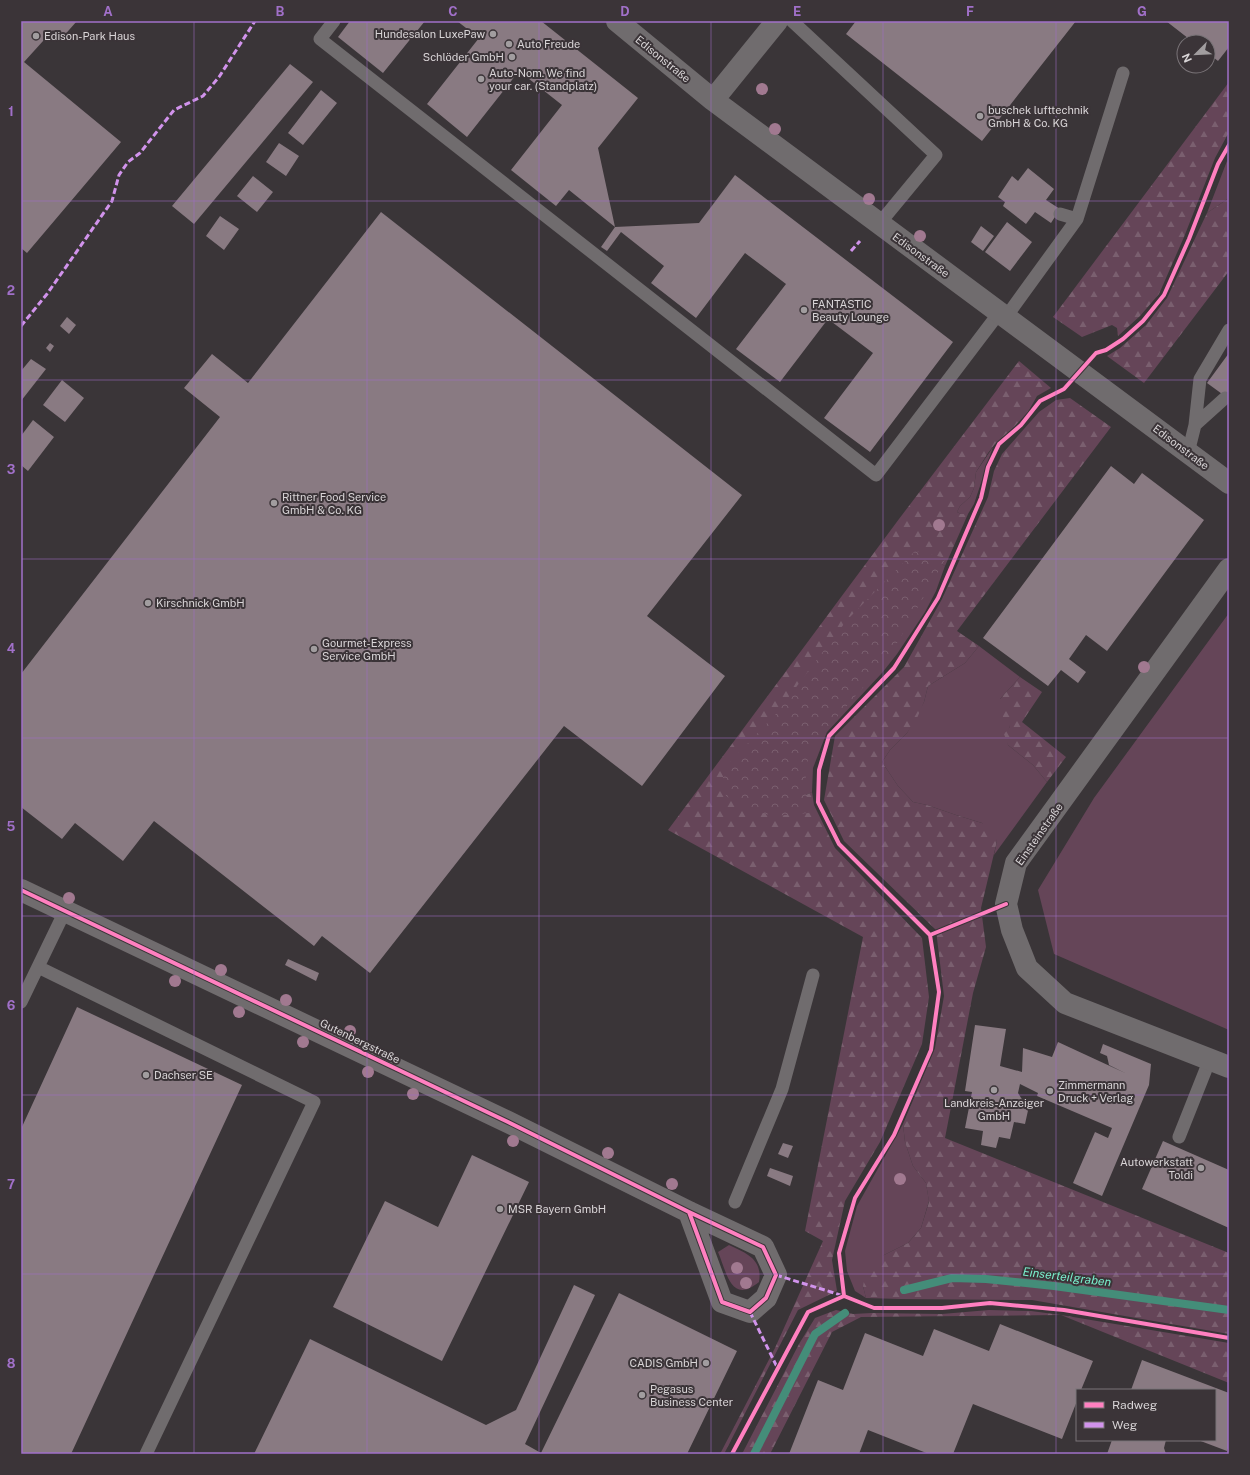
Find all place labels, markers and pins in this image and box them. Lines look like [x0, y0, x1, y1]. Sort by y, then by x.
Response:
place label: Hundesalon LuxePaw [375, 28, 485, 40]
marker: Hundesalon LuxePaw [488, 29, 498, 39]
place label: Edison-Park Haus [44, 30, 135, 42]
marker: Edison-Park Haus [31, 31, 41, 41]
place label: Auto Freude [517, 38, 580, 50]
marker: Auto Freude [504, 39, 514, 49]
place label: Schlöder GmbH [423, 51, 504, 63]
marker: Schlöder GmbH [507, 52, 517, 62]
place label: Auto-Nom. We find your car. (Standplatz) [489, 67, 597, 92]
marker: Auto-Nom. We find your car. (Standplatz) [476, 74, 486, 84]
place label: buschek lufttechnik GmbH & Co. KG [988, 104, 1089, 129]
marker: buschek lufttechnik GmbH & Co. KG [975, 111, 985, 121]
place label: FANTASTIC Beauty Lounge [812, 298, 889, 323]
marker: FANTASTIC Beauty Lounge [799, 305, 809, 315]
place label: Rittner Food Service GmbH & Co. KG [282, 491, 386, 516]
marker: Rittner Food Service GmbH & Co. KG [269, 498, 279, 508]
place label: Kirschnick GmbH [156, 597, 245, 609]
marker: Kirschnick GmbH [143, 598, 153, 608]
place label: Gourmet-Express Service GmbH [322, 637, 412, 662]
marker: Gourmet-Express Service GmbH [309, 644, 319, 654]
place label: Dachser SE [154, 1069, 213, 1081]
marker: Dachser SE [141, 1070, 151, 1080]
place label: Zimmermann Druck + Verlag [1058, 1079, 1133, 1104]
marker: Landkreis-Anzeiger GmbH [989, 1085, 999, 1095]
marker: Zimmermann Druck + Verlag [1045, 1086, 1055, 1096]
place label: Landkreis-Anzeiger GmbH [944, 1097, 1044, 1122]
place label: Autowerkstatt Toldi [1120, 1156, 1193, 1181]
marker: Autowerkstatt Toldi [1196, 1163, 1206, 1173]
place label: MSR Bayern GmbH [508, 1203, 606, 1215]
marker: MSR Bayern GmbH [495, 1204, 505, 1214]
place label: CADIS GmbH [629, 1357, 698, 1369]
marker: CADIS GmbH [701, 1358, 711, 1368]
place label: Pegasus Business Center [650, 1383, 733, 1408]
marker: Pegasus Business Center [637, 1390, 647, 1400]

